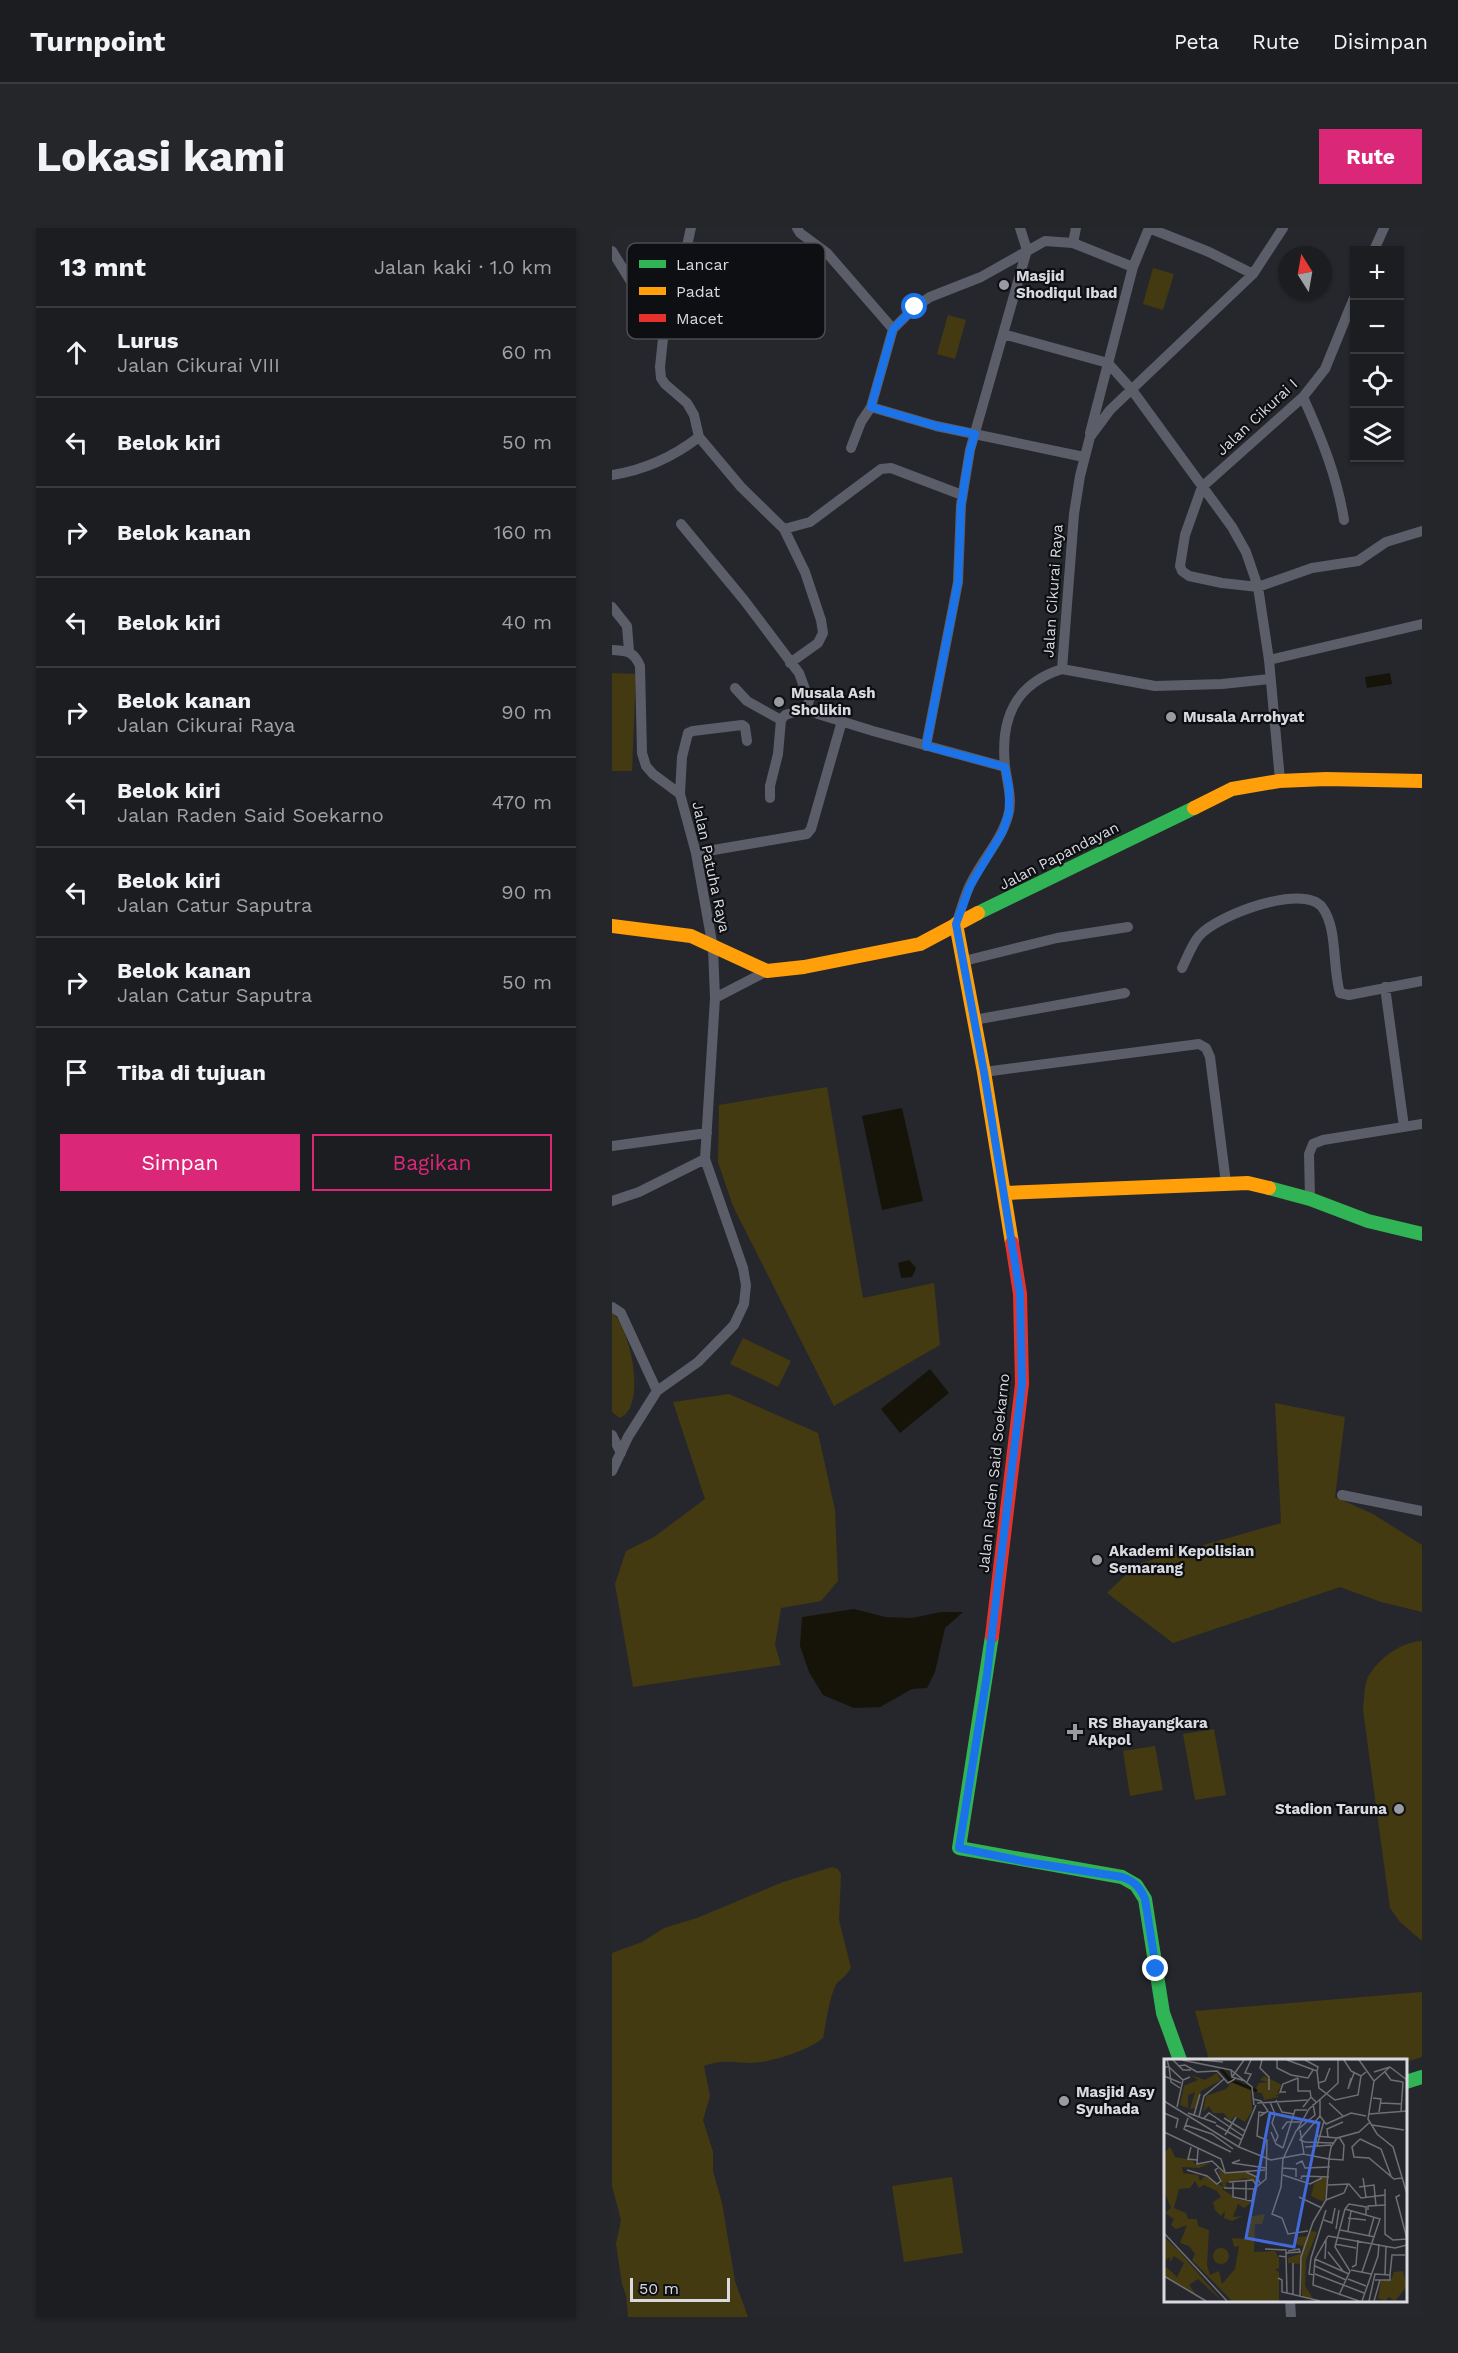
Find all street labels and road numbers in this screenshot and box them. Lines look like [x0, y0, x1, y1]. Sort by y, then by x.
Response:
street label: Jalan Cikurai I [1213, 375, 1301, 459]
street label: Jalan Cikurai Raya [1039, 523, 1067, 658]
street label: Jalan Patuha Raya [688, 800, 734, 935]
street label: Jalan Papandayan [996, 818, 1122, 894]
street label: Jalan Raden Said Soekarno [975, 1373, 1013, 1573]

